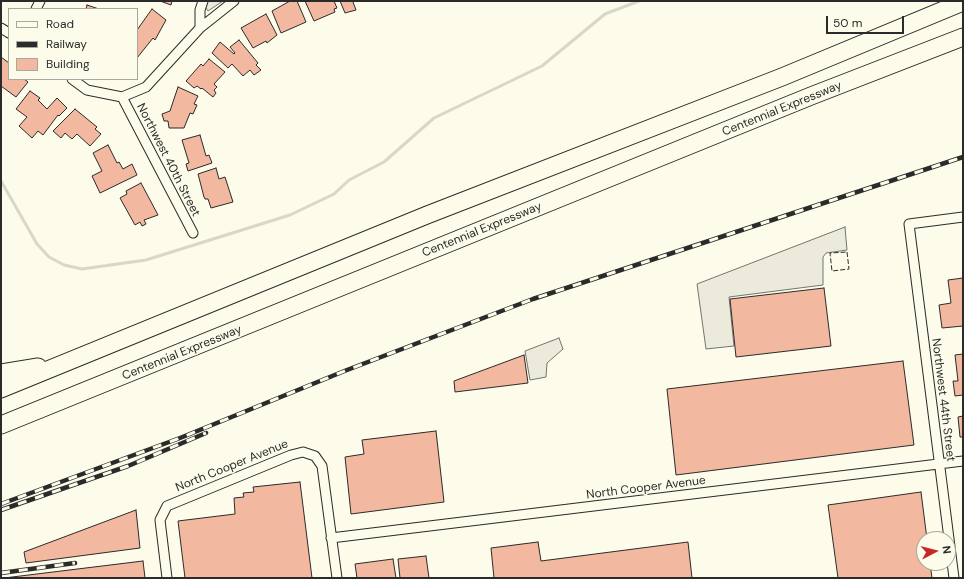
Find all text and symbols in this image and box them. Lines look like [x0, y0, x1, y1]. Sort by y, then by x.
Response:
legend [8, 8, 138, 80]
scale bar [828, 8, 906, 34]
text: 50 m [833, 15, 862, 31]
text: Road [46, 16, 74, 32]
text: Railway [46, 36, 87, 52]
text: Building [46, 56, 90, 72]
street label: Centennial Expressway [720, 78, 844, 140]
street label: Northwest 40th Street [133, 101, 203, 219]
street label: Centennial Expressway [420, 199, 544, 261]
street label: Centennial Expressway [120, 322, 244, 384]
street label: Northwest 44th Street [928, 337, 958, 463]
street label: North Cooper Avenue [174, 437, 290, 495]
street label: North Cooper Avenue [585, 474, 707, 502]
north arrow [916, 531, 956, 571]
text: N [939, 545, 954, 554]

